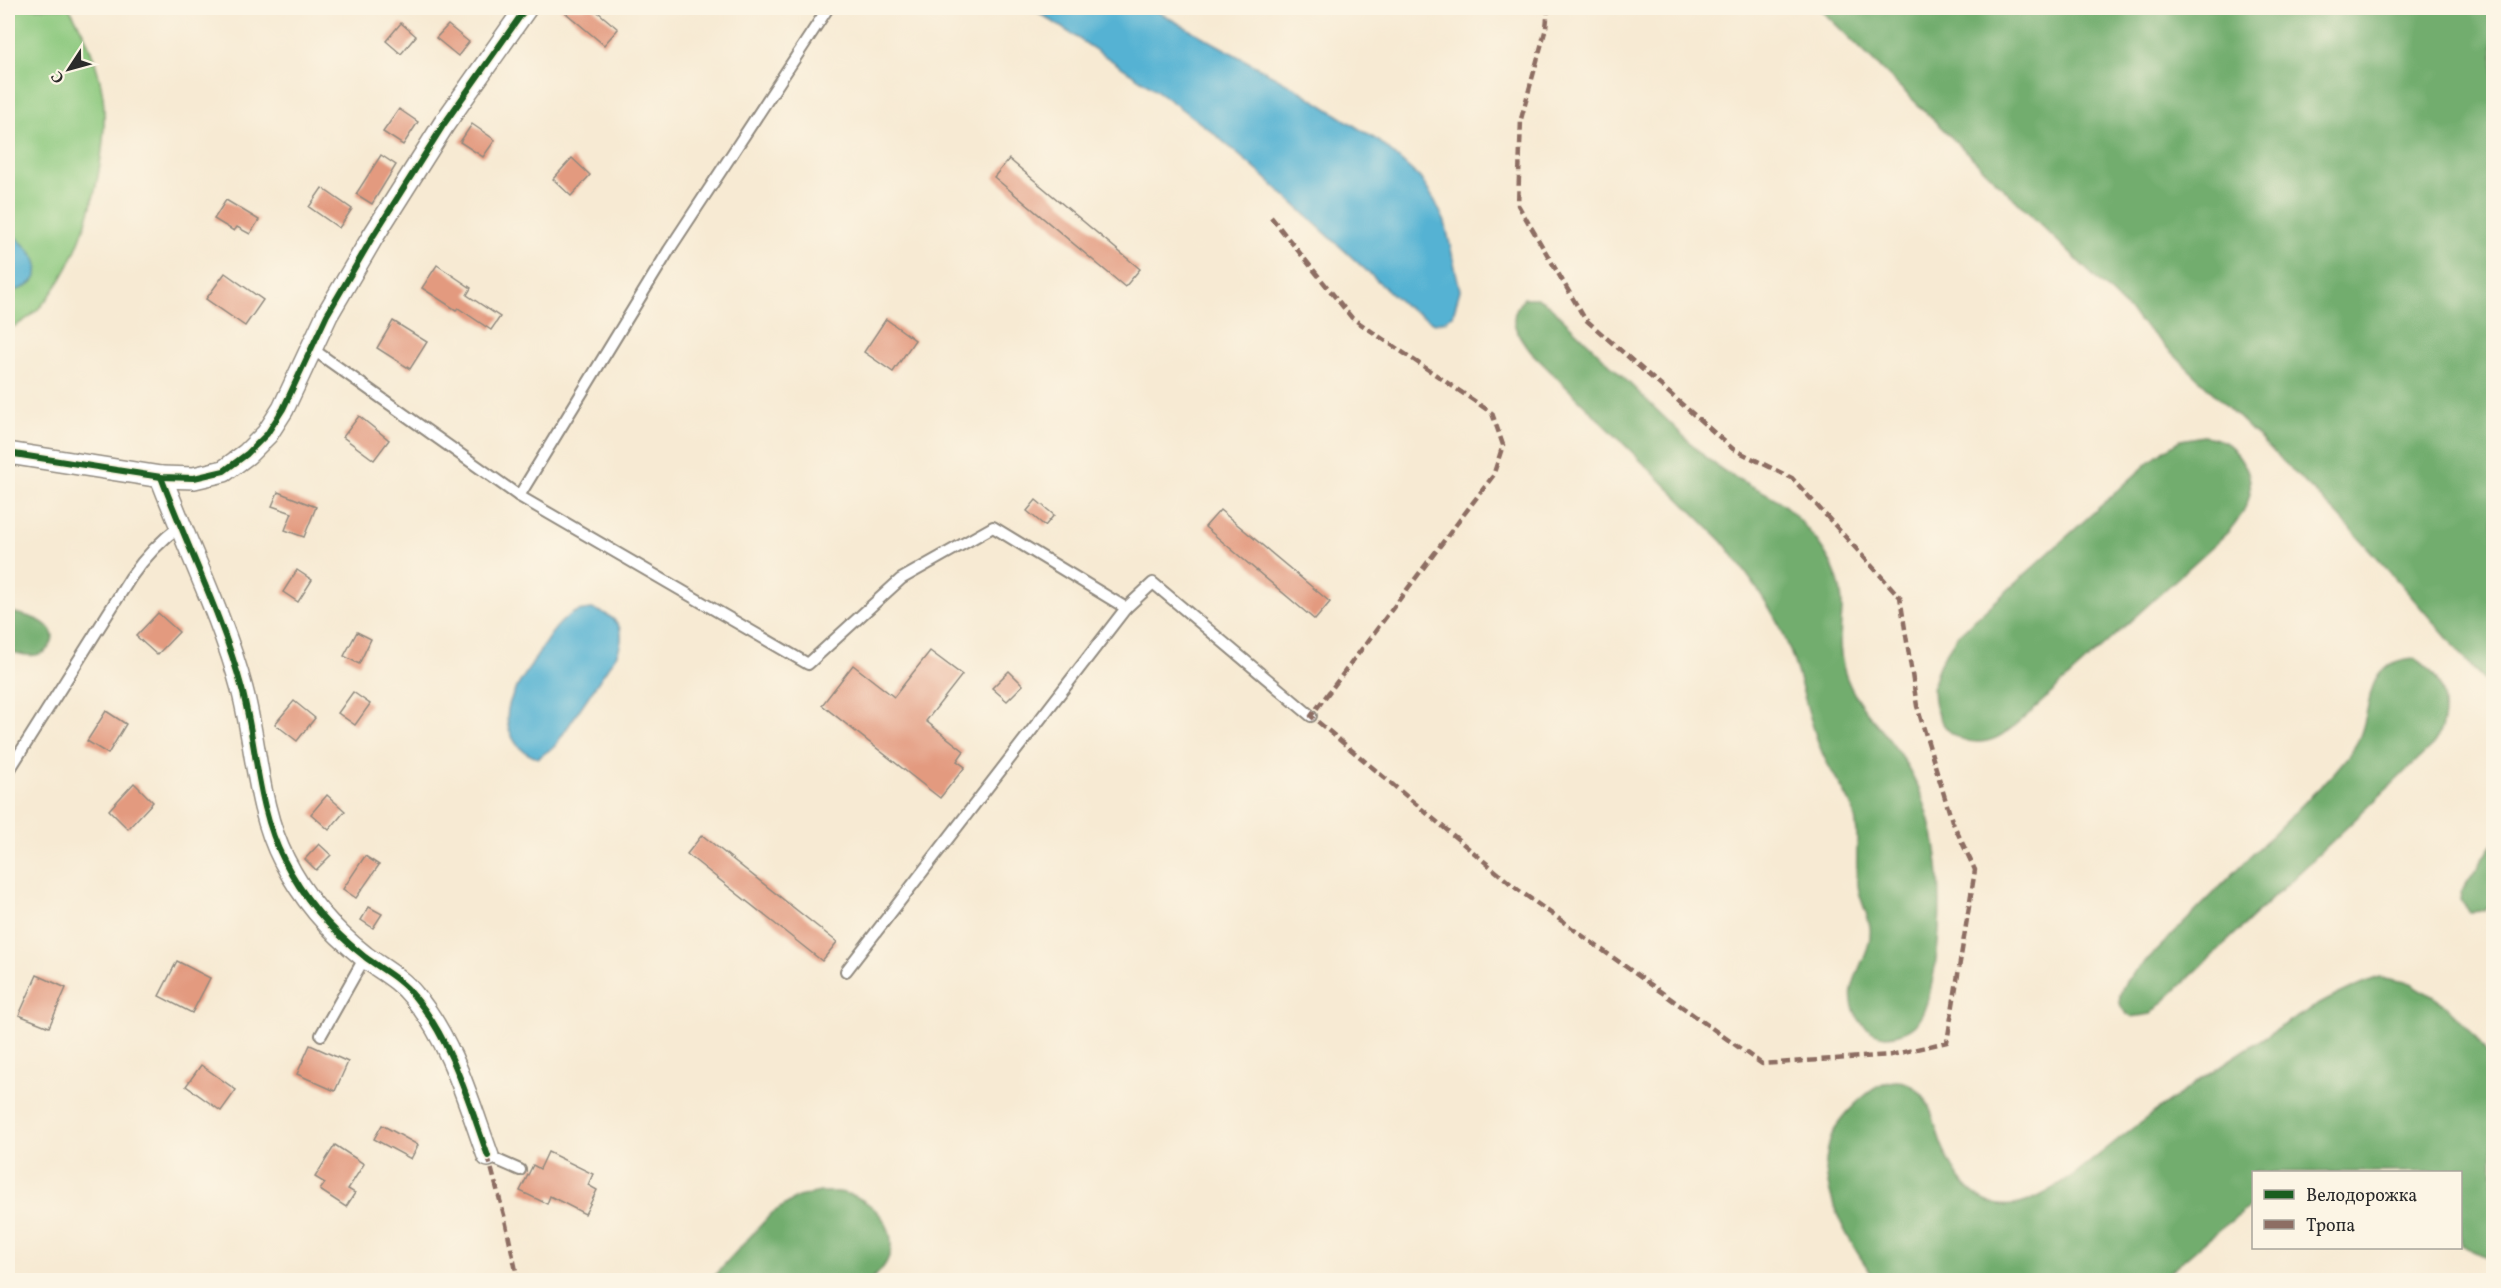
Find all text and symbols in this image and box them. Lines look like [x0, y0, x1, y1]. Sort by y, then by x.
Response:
north arrow [39, 39, 99, 99]
text: С [47, 66, 70, 87]
legend [2252, 1171, 2462, 1249]
text: Велодорожка [2306, 1184, 2417, 1209]
text: Тропа [2306, 1214, 2355, 1239]

